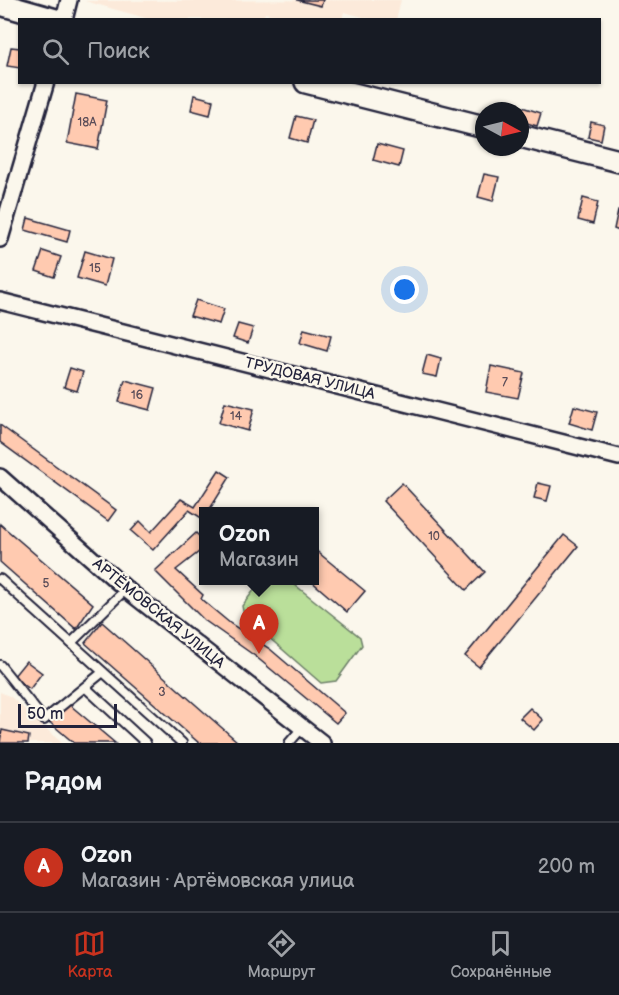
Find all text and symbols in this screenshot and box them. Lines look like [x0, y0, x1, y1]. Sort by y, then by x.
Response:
search box [18, 18, 601, 84]
icon: search [39, 35, 72, 68]
text: Поиск [87, 38, 150, 65]
north arrow [475, 102, 529, 156]
house number: 18А [78, 115, 97, 130]
house number: 15 [89, 261, 101, 276]
your location [390, 275, 419, 304]
street label: ТРУДОВАЯ УЛИЦА [243, 353, 378, 404]
house number: 7 [502, 375, 508, 390]
house number: 16 [131, 388, 143, 403]
house number: 14 [230, 409, 243, 424]
popup [199, 507, 319, 585]
text: Ozon [219, 521, 270, 548]
house number: 10 [428, 529, 440, 544]
text: Магазин [219, 548, 299, 572]
street label: АРТЁМОВСКАЯ УЛИЦА [88, 554, 229, 673]
house number: 5 [43, 576, 50, 591]
pin: A [240, 604, 278, 654]
house number: 3 [158, 685, 166, 700]
scale bar [18, 701, 117, 728]
text: 50 m [27, 705, 63, 724]
text: Рядом [24, 767, 102, 798]
text: Ozon [81, 842, 132, 869]
text: A [37, 855, 50, 879]
text: 200 m [538, 855, 595, 879]
text: Магазин · Артёмовская улица [81, 869, 355, 893]
tab: Карта [67, 927, 113, 982]
tab: Маршрут [247, 927, 315, 982]
tab: Сохранённые [450, 927, 552, 982]

